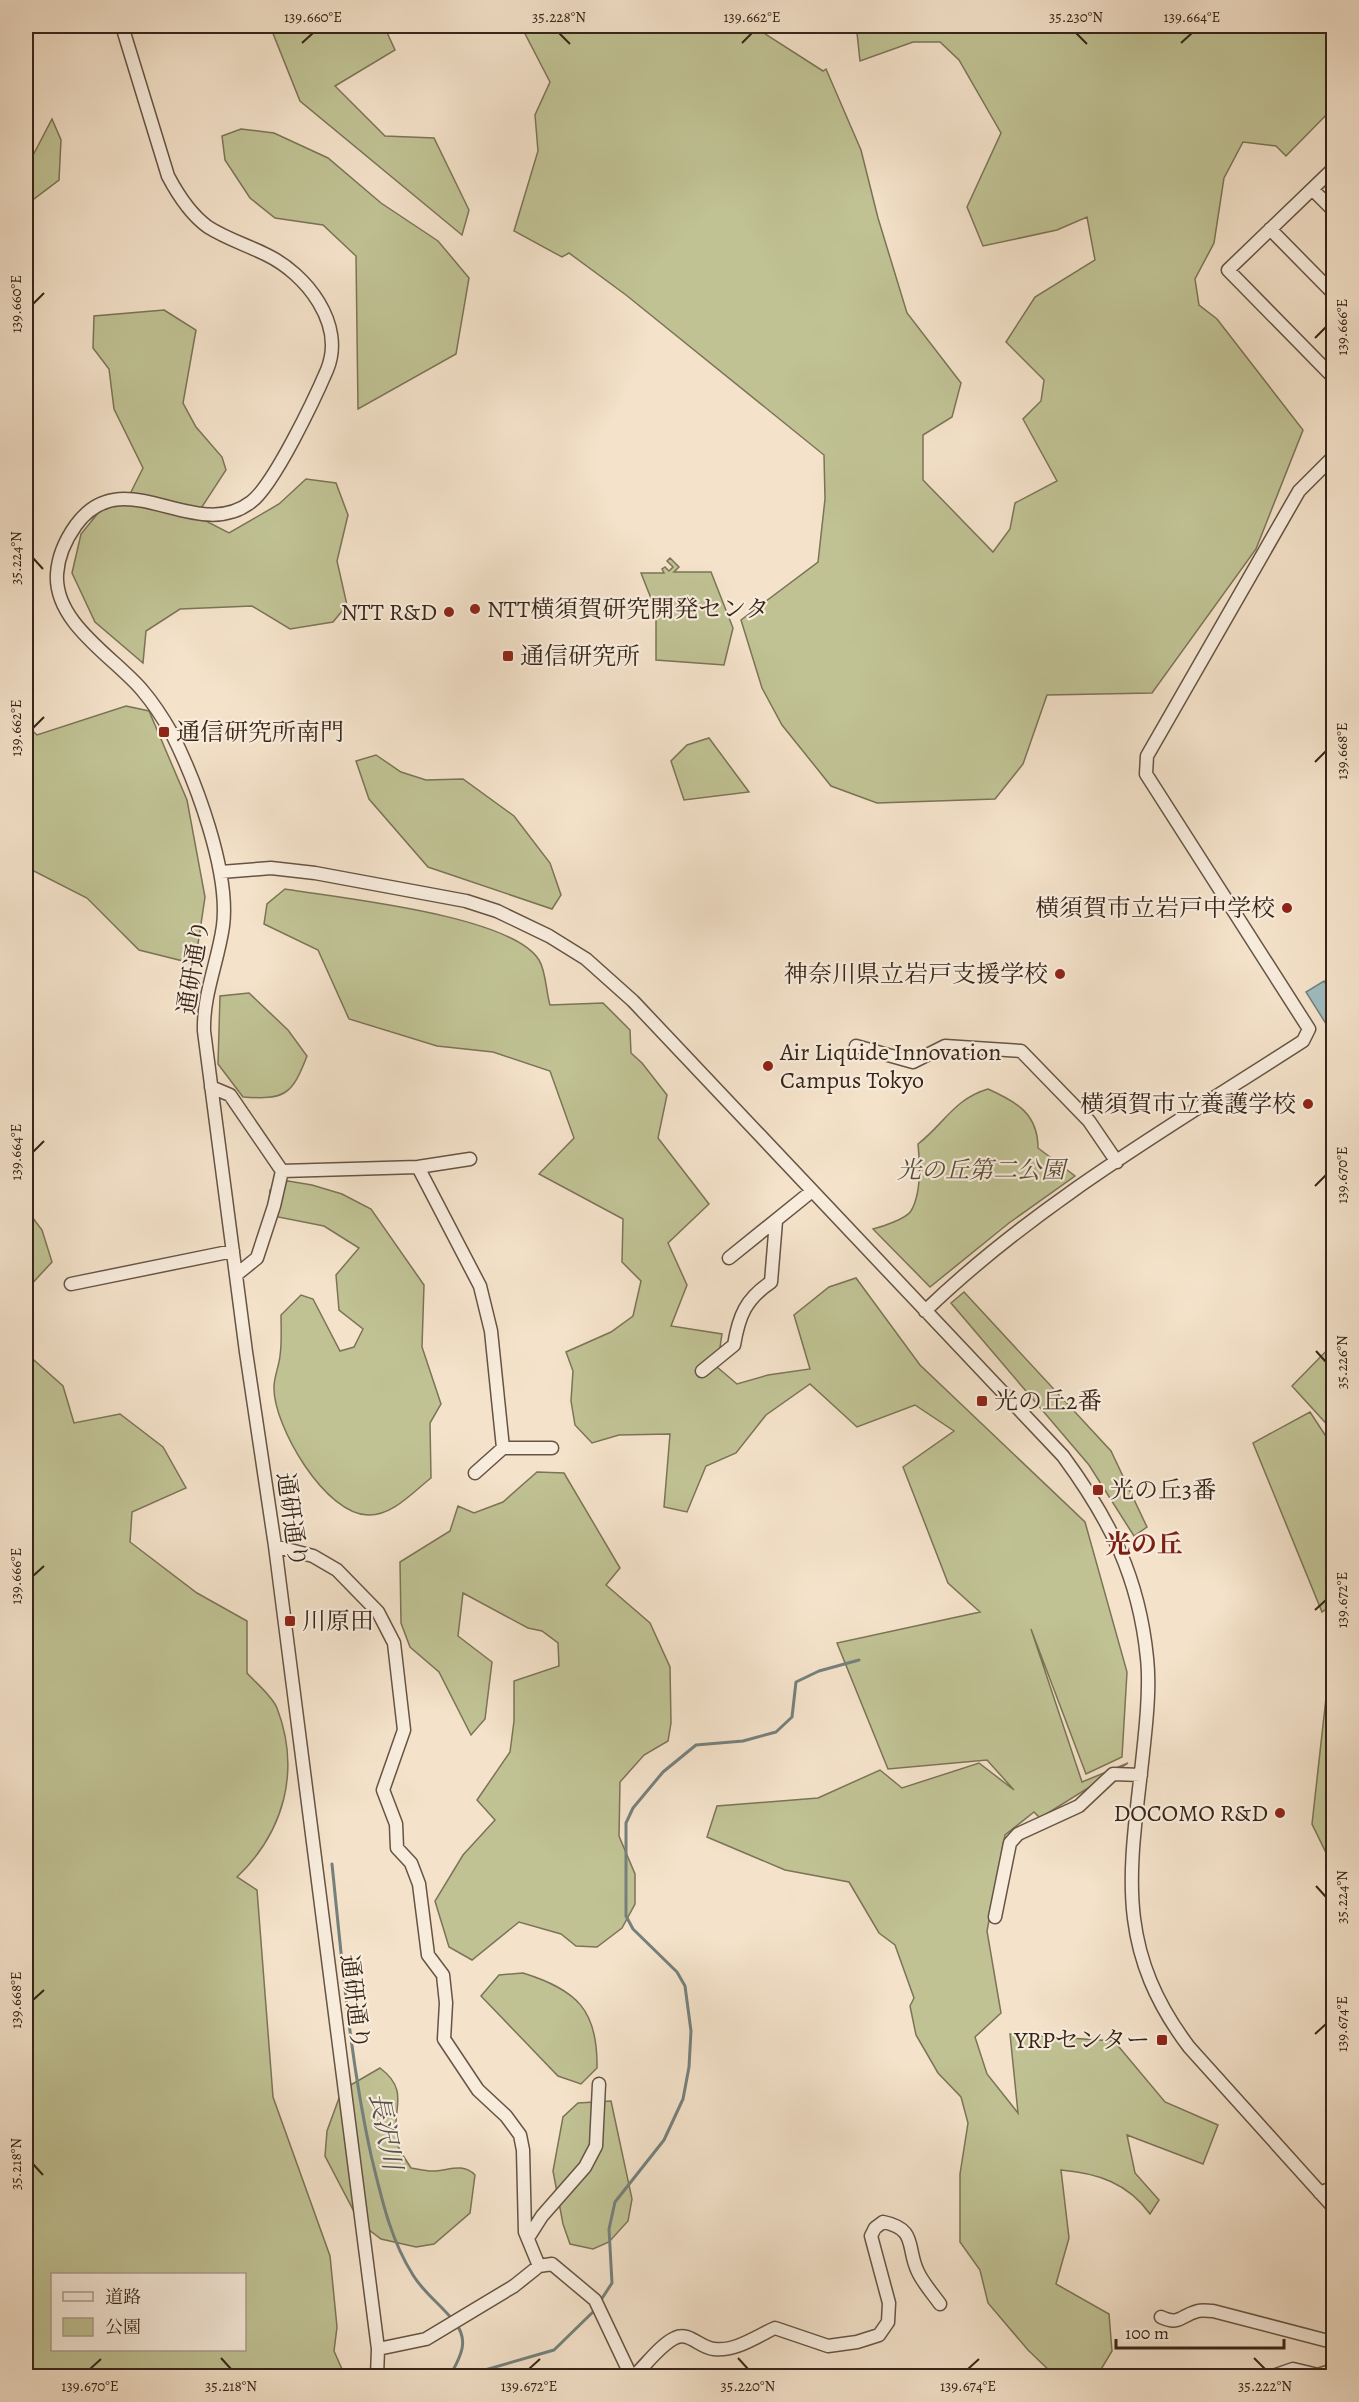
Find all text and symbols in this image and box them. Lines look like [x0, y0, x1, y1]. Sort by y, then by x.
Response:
text: 139.660°E [284, 7, 342, 27]
text: 35.228°N [532, 7, 586, 27]
text: 139.662°E [723, 7, 781, 27]
text: 35.230°N [1049, 7, 1103, 27]
text: 139.664°E [1164, 7, 1220, 27]
text: 139.660°E [6, 275, 26, 333]
text: 139.666°E [1332, 299, 1352, 355]
text: 35.224°N [6, 531, 26, 585]
place label: NTT横須賀研究開発センタ [487, 593, 769, 625]
place label: NTT R&D [341, 596, 437, 628]
marker: NTT横須賀研究開発センタ [468, 602, 482, 616]
marker: NTT R&D [442, 605, 456, 619]
place label: 通信研究所 [520, 640, 640, 672]
marker: 通信研究所 [501, 649, 515, 663]
text: 139.662°E [6, 699, 26, 757]
place label: 通信研究所南門 [176, 716, 344, 748]
text: 139.668°E [1332, 722, 1352, 780]
marker: 通信研究所南門 [157, 725, 171, 739]
place label: 横須賀市立岩戸中学校 [1035, 892, 1275, 924]
marker: 横須賀市立岩戸中学校 [1280, 901, 1294, 915]
street label: 通研通り [170, 917, 216, 1017]
place label: 神奈川県立岩戸支援学校 [784, 958, 1048, 990]
marker: 神奈川県立岩戸支援学校 [1053, 967, 1067, 981]
place label: Air Liquide Innovation Campus Tokyo [779, 1036, 1001, 1096]
marker: Air Liquide Innovation Campus Tokyo [761, 1059, 775, 1073]
place label: 横須賀市立養護学校 [1080, 1088, 1296, 1120]
marker: 横須賀市立養護学校 [1301, 1097, 1315, 1111]
text: 139.664°E [6, 1124, 26, 1180]
text: 139.670°E [1332, 1146, 1352, 1204]
park label: 光の丘第二公園 [897, 1154, 1069, 1186]
text: 35.226°N [1332, 1335, 1352, 1389]
place label: 光の丘2番 [994, 1385, 1101, 1417]
marker: 光の丘2番 [975, 1394, 989, 1408]
street label: 通研通り [269, 1470, 315, 1570]
place label: 光の丘3番 [1110, 1474, 1216, 1506]
marker: 光の丘3番 [1091, 1483, 1105, 1497]
district label: 光の丘 [1105, 1527, 1183, 1562]
text: 139.666°E [6, 1548, 26, 1604]
text: 139.672°E [1332, 1572, 1352, 1628]
place label: 川原田 [302, 1605, 374, 1637]
marker: 川原田 [283, 1614, 297, 1628]
place label: DOCOMO R&D [1113, 1797, 1268, 1829]
marker: DOCOMO R&D [1273, 1806, 1287, 1820]
text: 35.224°N [1332, 1870, 1352, 1924]
street label: 通研通り [333, 1952, 377, 2052]
text: 139.668°E [6, 1971, 26, 2029]
text: 139.674°E [1332, 1996, 1352, 2052]
place label: YRPセンター [1013, 2024, 1150, 2056]
marker: YRPセンター [1155, 2033, 1169, 2047]
water label: 長沢川 [361, 2089, 411, 2176]
text: 35.218°N [6, 2138, 26, 2190]
legend [51, 2273, 246, 2351]
text: 道路 [105, 2285, 141, 2309]
scale bar [1116, 2312, 1284, 2350]
text: 公園 [105, 2315, 141, 2339]
text: 100 m [1125, 2321, 1169, 2345]
text: 139.670°E [61, 2376, 119, 2396]
text: 35.218°N [205, 2376, 257, 2396]
text: 139.672°E [501, 2376, 557, 2396]
text: 35.220°N [721, 2376, 776, 2396]
text: 139.674°E [940, 2376, 996, 2396]
text: 35.222°N [1238, 2376, 1292, 2396]

